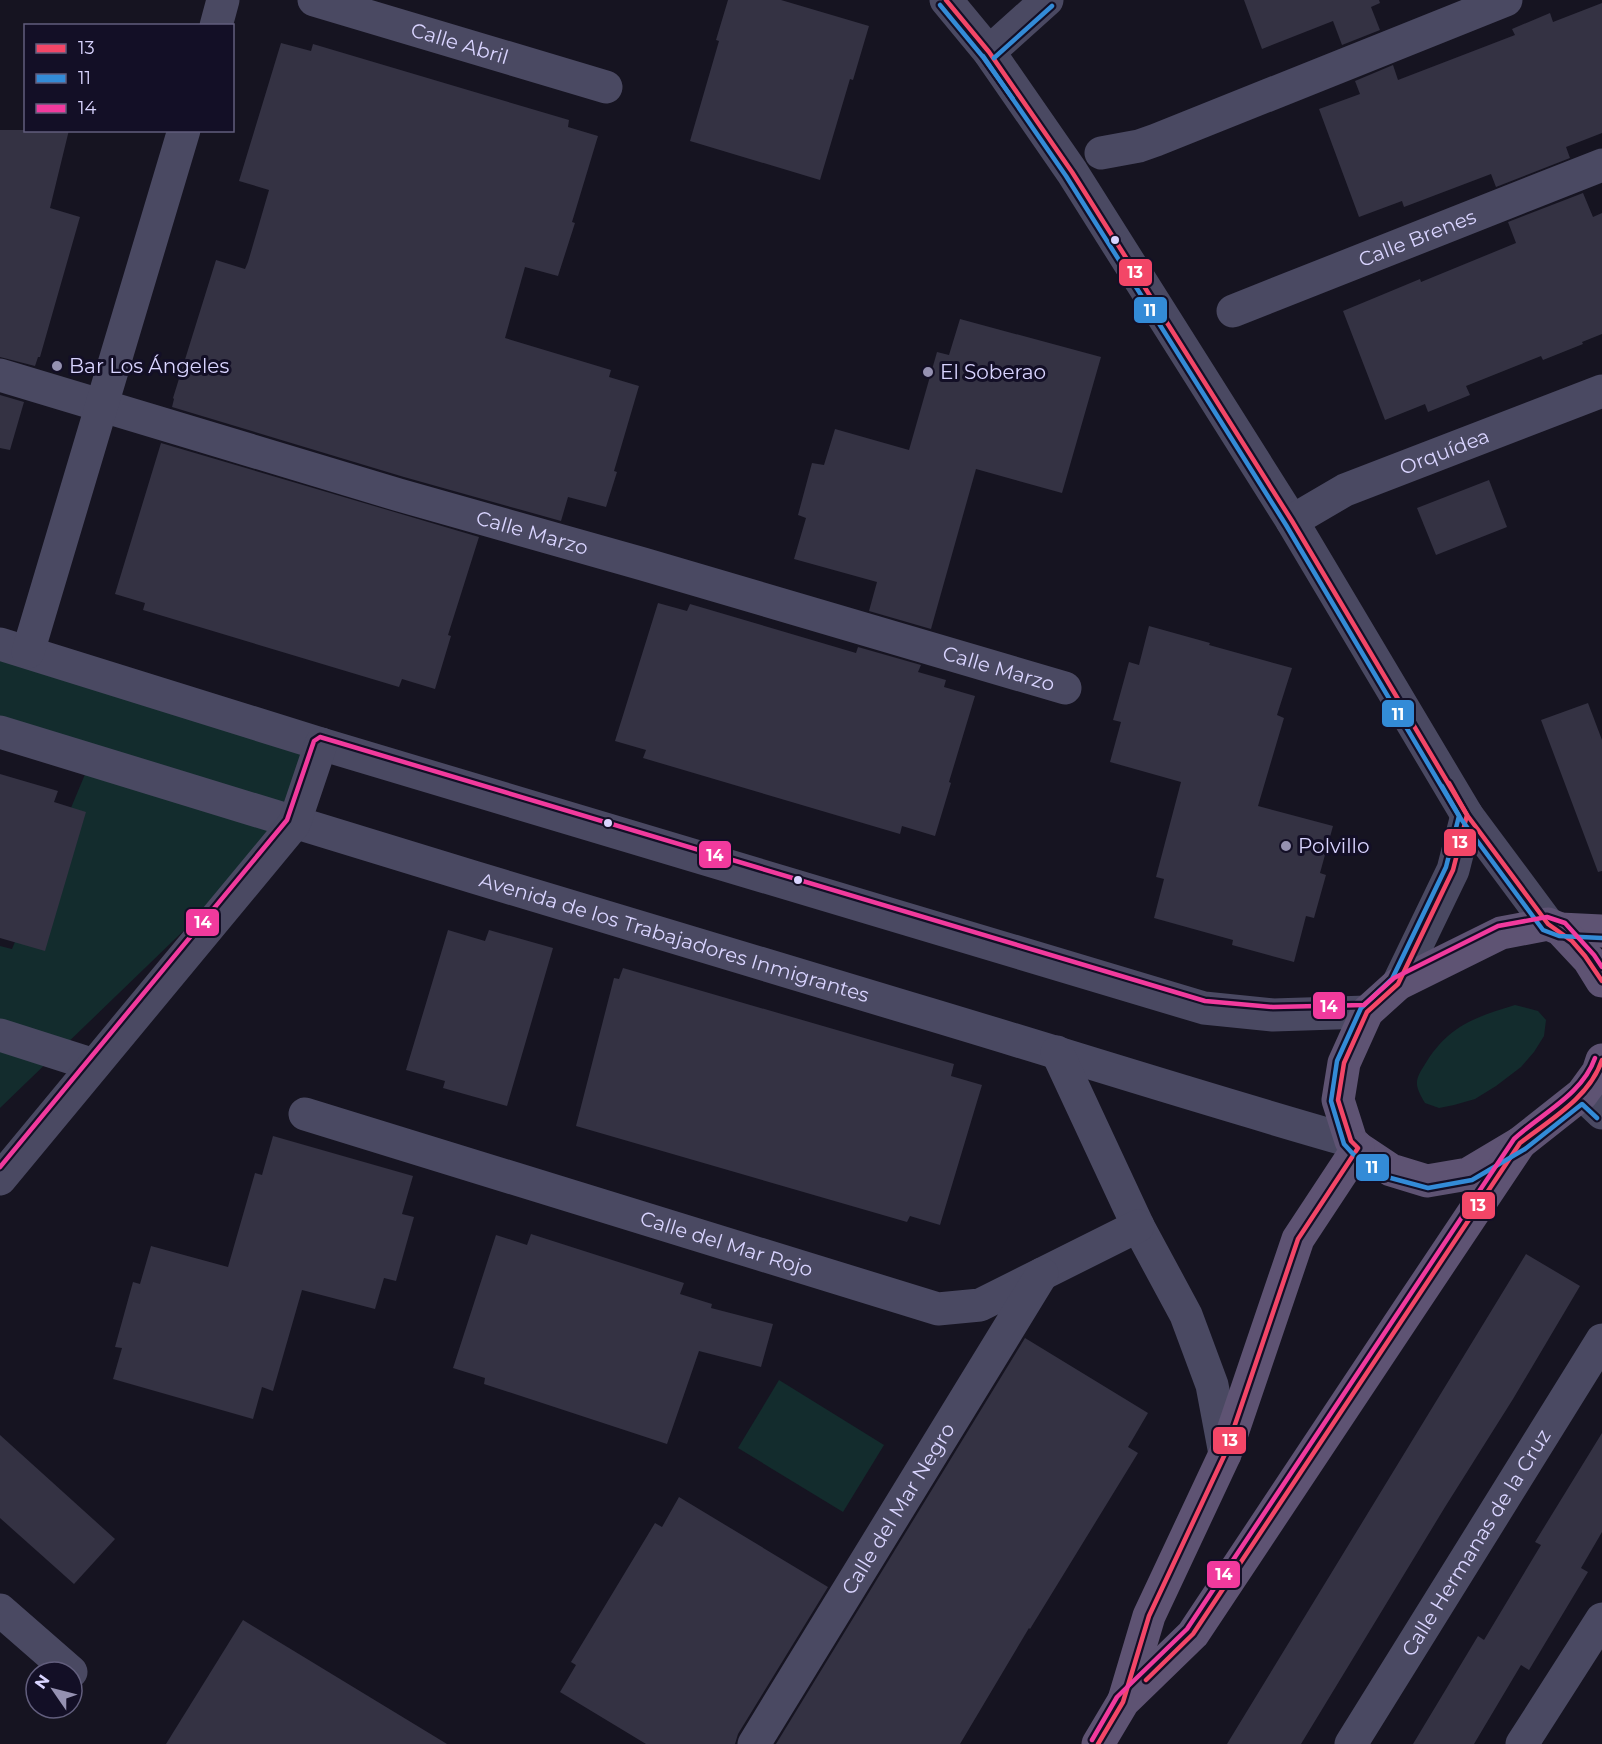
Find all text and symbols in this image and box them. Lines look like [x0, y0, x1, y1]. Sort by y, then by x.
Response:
street label: Calle Abril [408, 18, 511, 69]
legend [24, 24, 234, 132]
text: 13 [78, 37, 95, 59]
text: 11 [78, 67, 91, 89]
text: 14 [78, 97, 96, 119]
street label: Calle Brenes [1355, 204, 1480, 272]
unlabelled marker [1109, 234, 1121, 246]
line badge: 13 [1118, 258, 1153, 287]
text: 13 [1127, 263, 1143, 282]
line badge: 11 [1133, 296, 1168, 324]
text: 11 [1144, 301, 1156, 320]
place label: Bar Los Ángeles [69, 354, 229, 378]
marker: Bar Los Ángeles [50, 359, 64, 373]
place label: El Soberao [940, 360, 1046, 384]
marker: El Soberao [921, 365, 935, 379]
street label: Orquídea [1396, 424, 1493, 480]
street label: Calle Marzo [473, 505, 591, 560]
street label: Calle Marzo [940, 641, 1058, 696]
line badge: 11 [1381, 699, 1415, 728]
text: 11 [1392, 705, 1404, 724]
unlabelled marker [602, 817, 614, 829]
line badge: 13 [1443, 828, 1477, 857]
text: 13 [1452, 833, 1468, 852]
place label: Polvillo [1298, 834, 1370, 858]
marker: Polvillo [1279, 839, 1293, 853]
line badge: 14 [698, 840, 732, 869]
text: 14 [706, 846, 724, 865]
street label: Avenida de los Trabajadores Inmigrantes [477, 868, 872, 1007]
unlabelled marker [792, 874, 804, 886]
line badge: 14 [185, 908, 220, 937]
text: 14 [194, 913, 212, 932]
line badge: 14 [1312, 991, 1346, 1020]
text: 14 [1320, 997, 1338, 1016]
line badge: 11 [1355, 1153, 1390, 1182]
text: 11 [1366, 1158, 1378, 1177]
line badge: 13 [1461, 1191, 1496, 1220]
text: 13 [1470, 1196, 1486, 1215]
street label: Calle del Mar Rojo [637, 1206, 816, 1282]
street label: Calle del Mar Negro [837, 1418, 960, 1599]
street label: Calle Hermanas de la Cruz [1397, 1425, 1556, 1661]
line badge: 13 [1212, 1426, 1247, 1455]
text: 13 [1222, 1431, 1238, 1450]
line badge: 14 [1206, 1560, 1241, 1589]
text: 14 [1215, 1565, 1233, 1584]
north arrow [24, 1660, 84, 1720]
text: N [31, 1671, 54, 1692]

